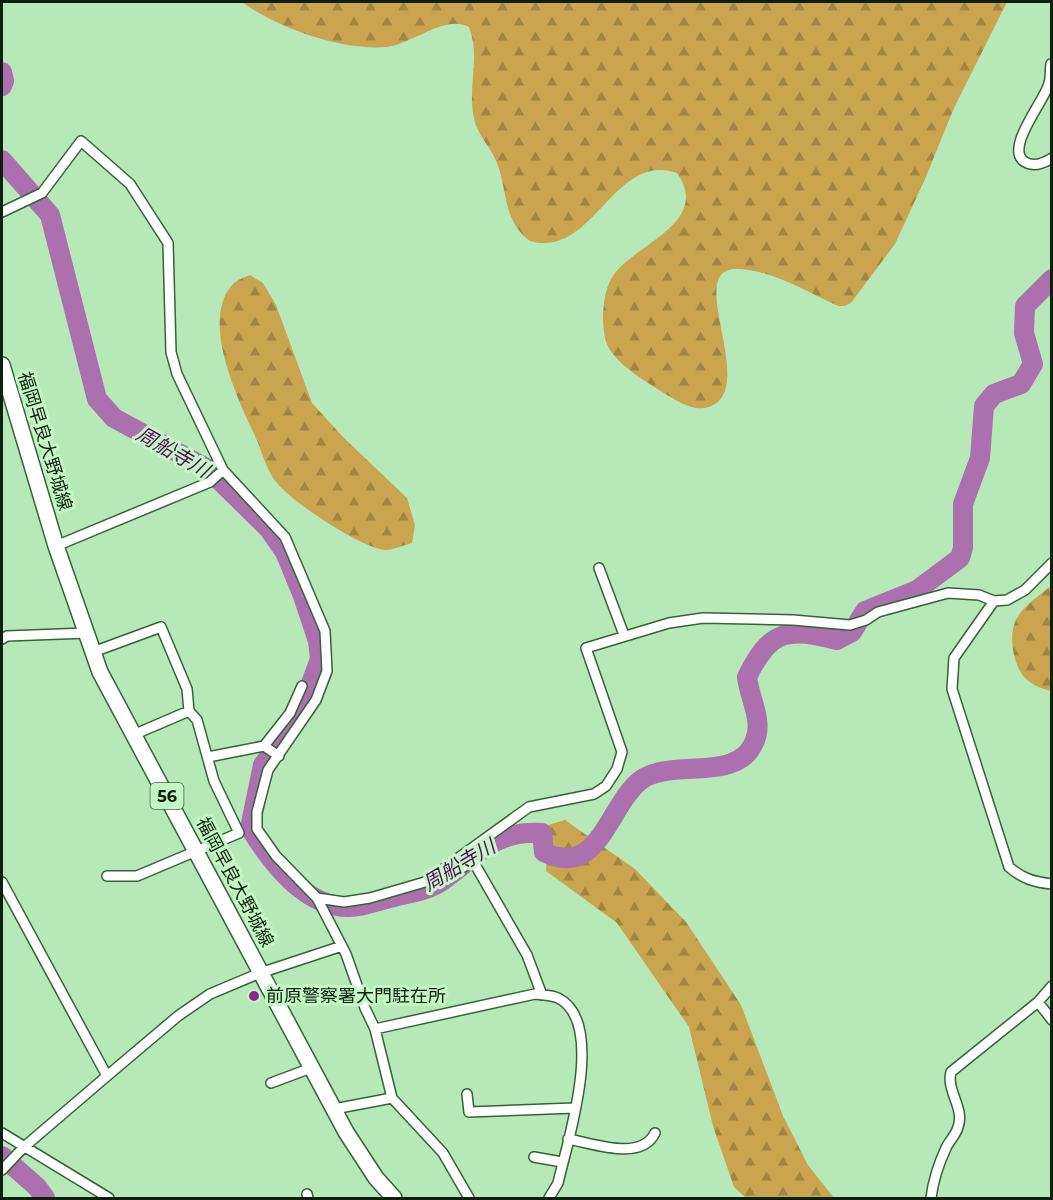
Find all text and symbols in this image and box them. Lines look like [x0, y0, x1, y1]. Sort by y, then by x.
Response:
street label: 福岡早良大野城線 [13, 369, 77, 513]
water label: 周船寺川 [132, 422, 215, 483]
road number: 56 [150, 783, 184, 809]
street label: 福岡早良大野城線 [191, 813, 279, 951]
water label: 周船寺川 [419, 833, 501, 896]
place label: 前原警察署大門駐在所 [266, 985, 446, 1007]
marker: 前原警察署大門駐在所 [247, 989, 261, 1003]

